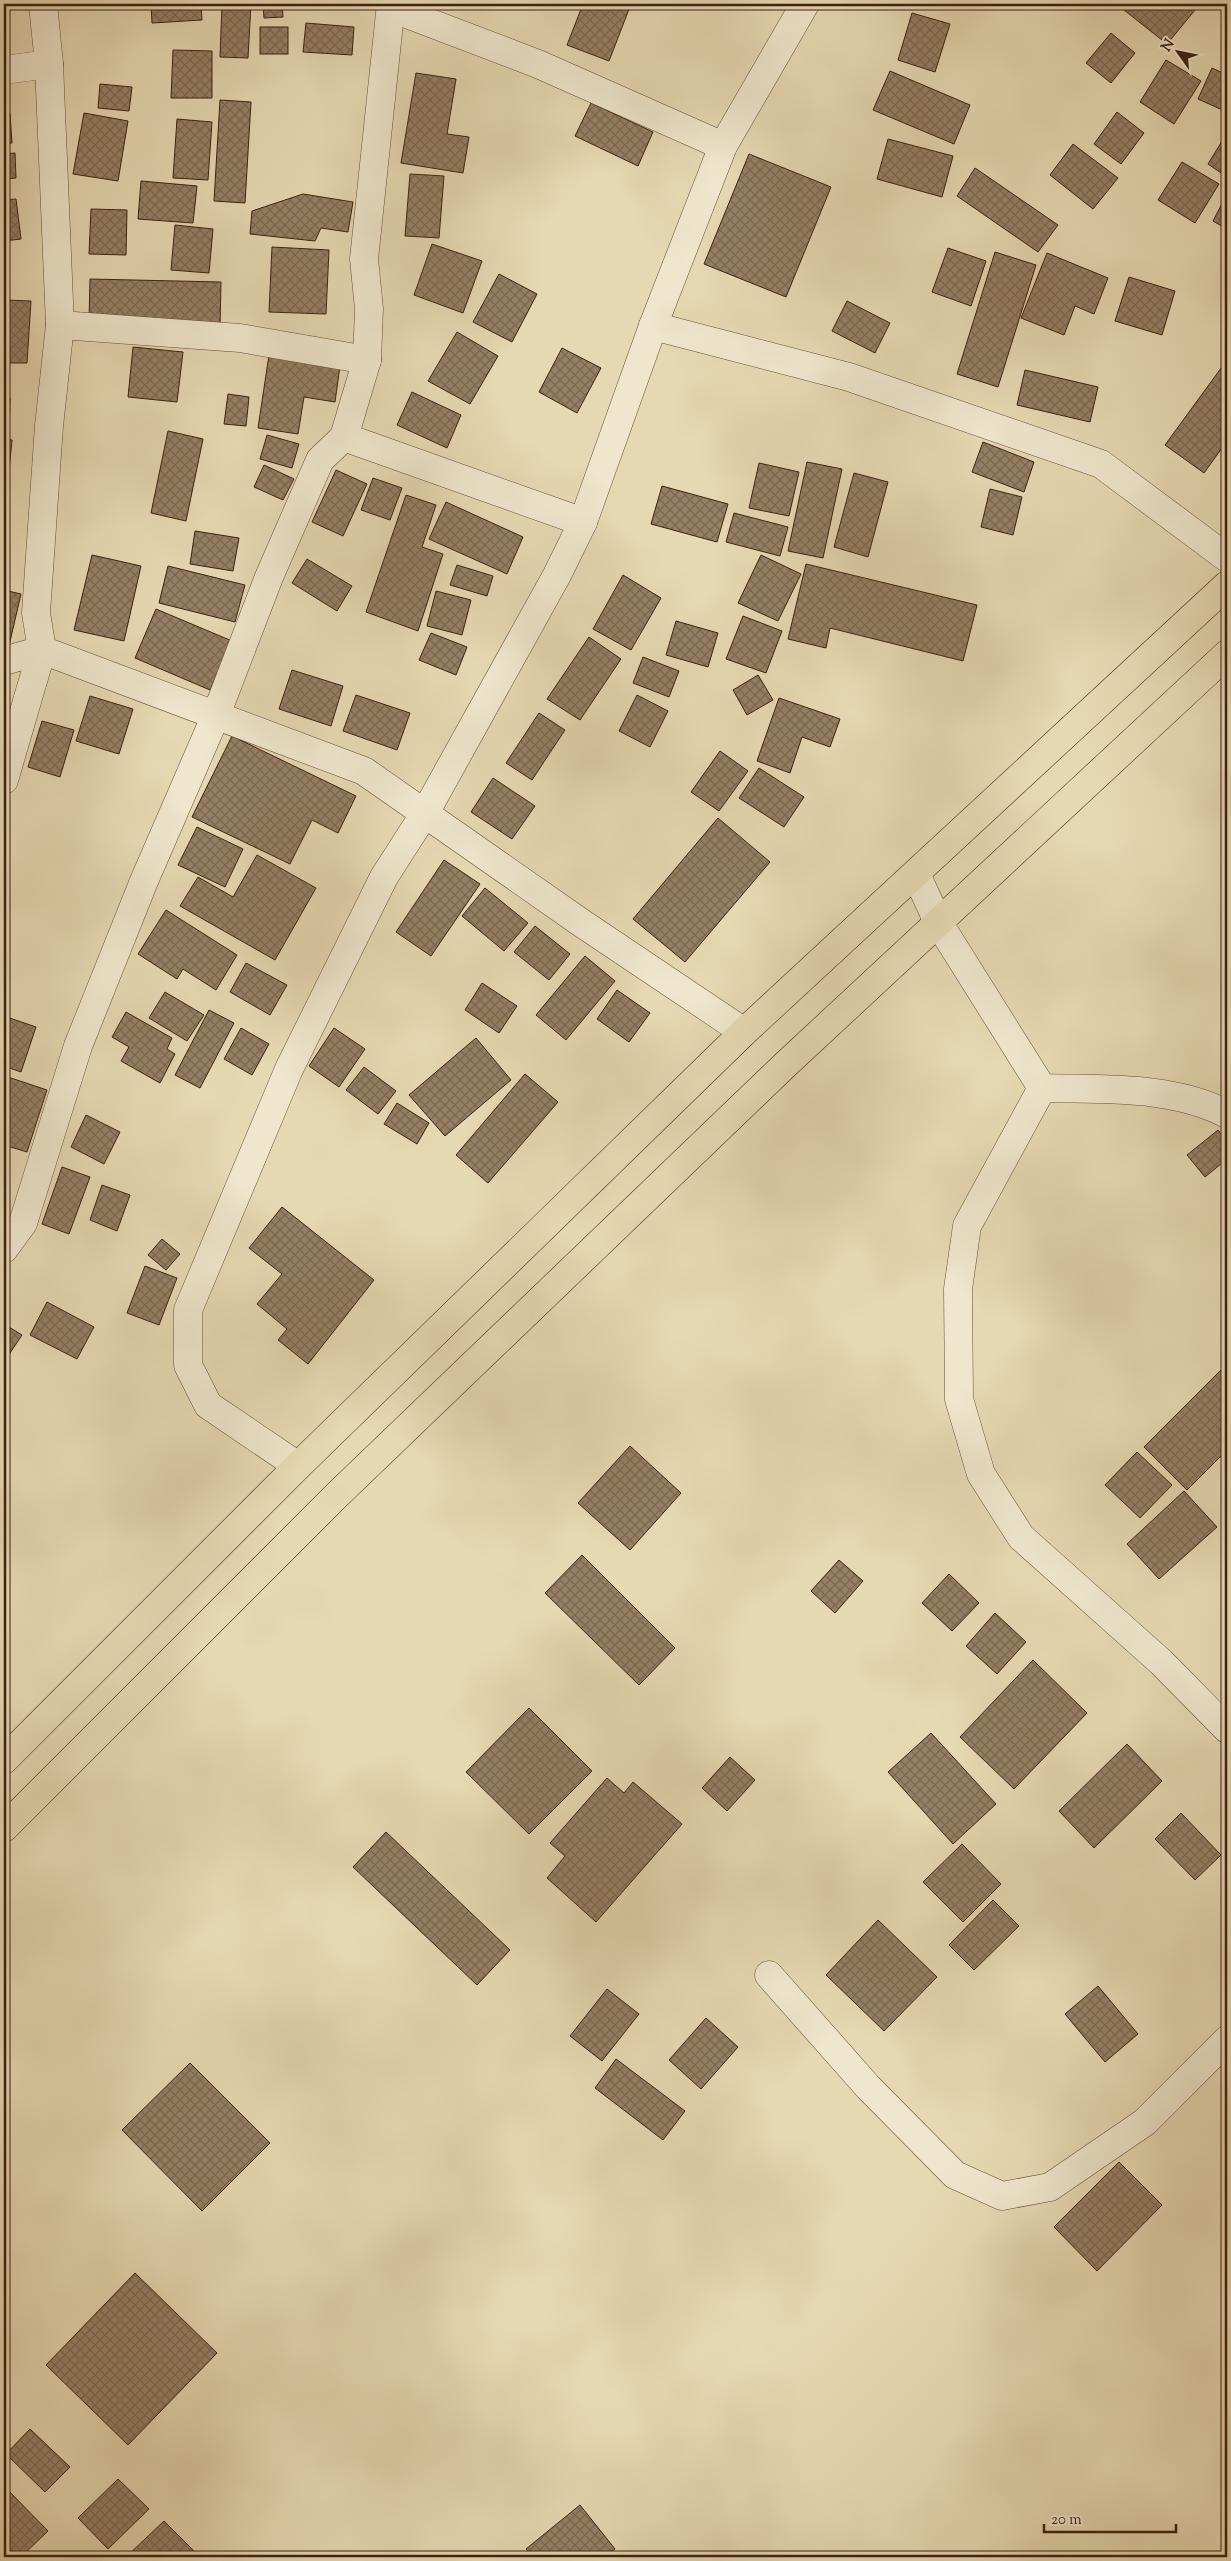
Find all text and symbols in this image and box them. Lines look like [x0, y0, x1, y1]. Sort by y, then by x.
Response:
north arrow [1154, 28, 1204, 78]
text: N [1157, 36, 1180, 56]
scale bar [1044, 2501, 1176, 2533]
text: 20 m [1051, 2510, 1082, 2531]

